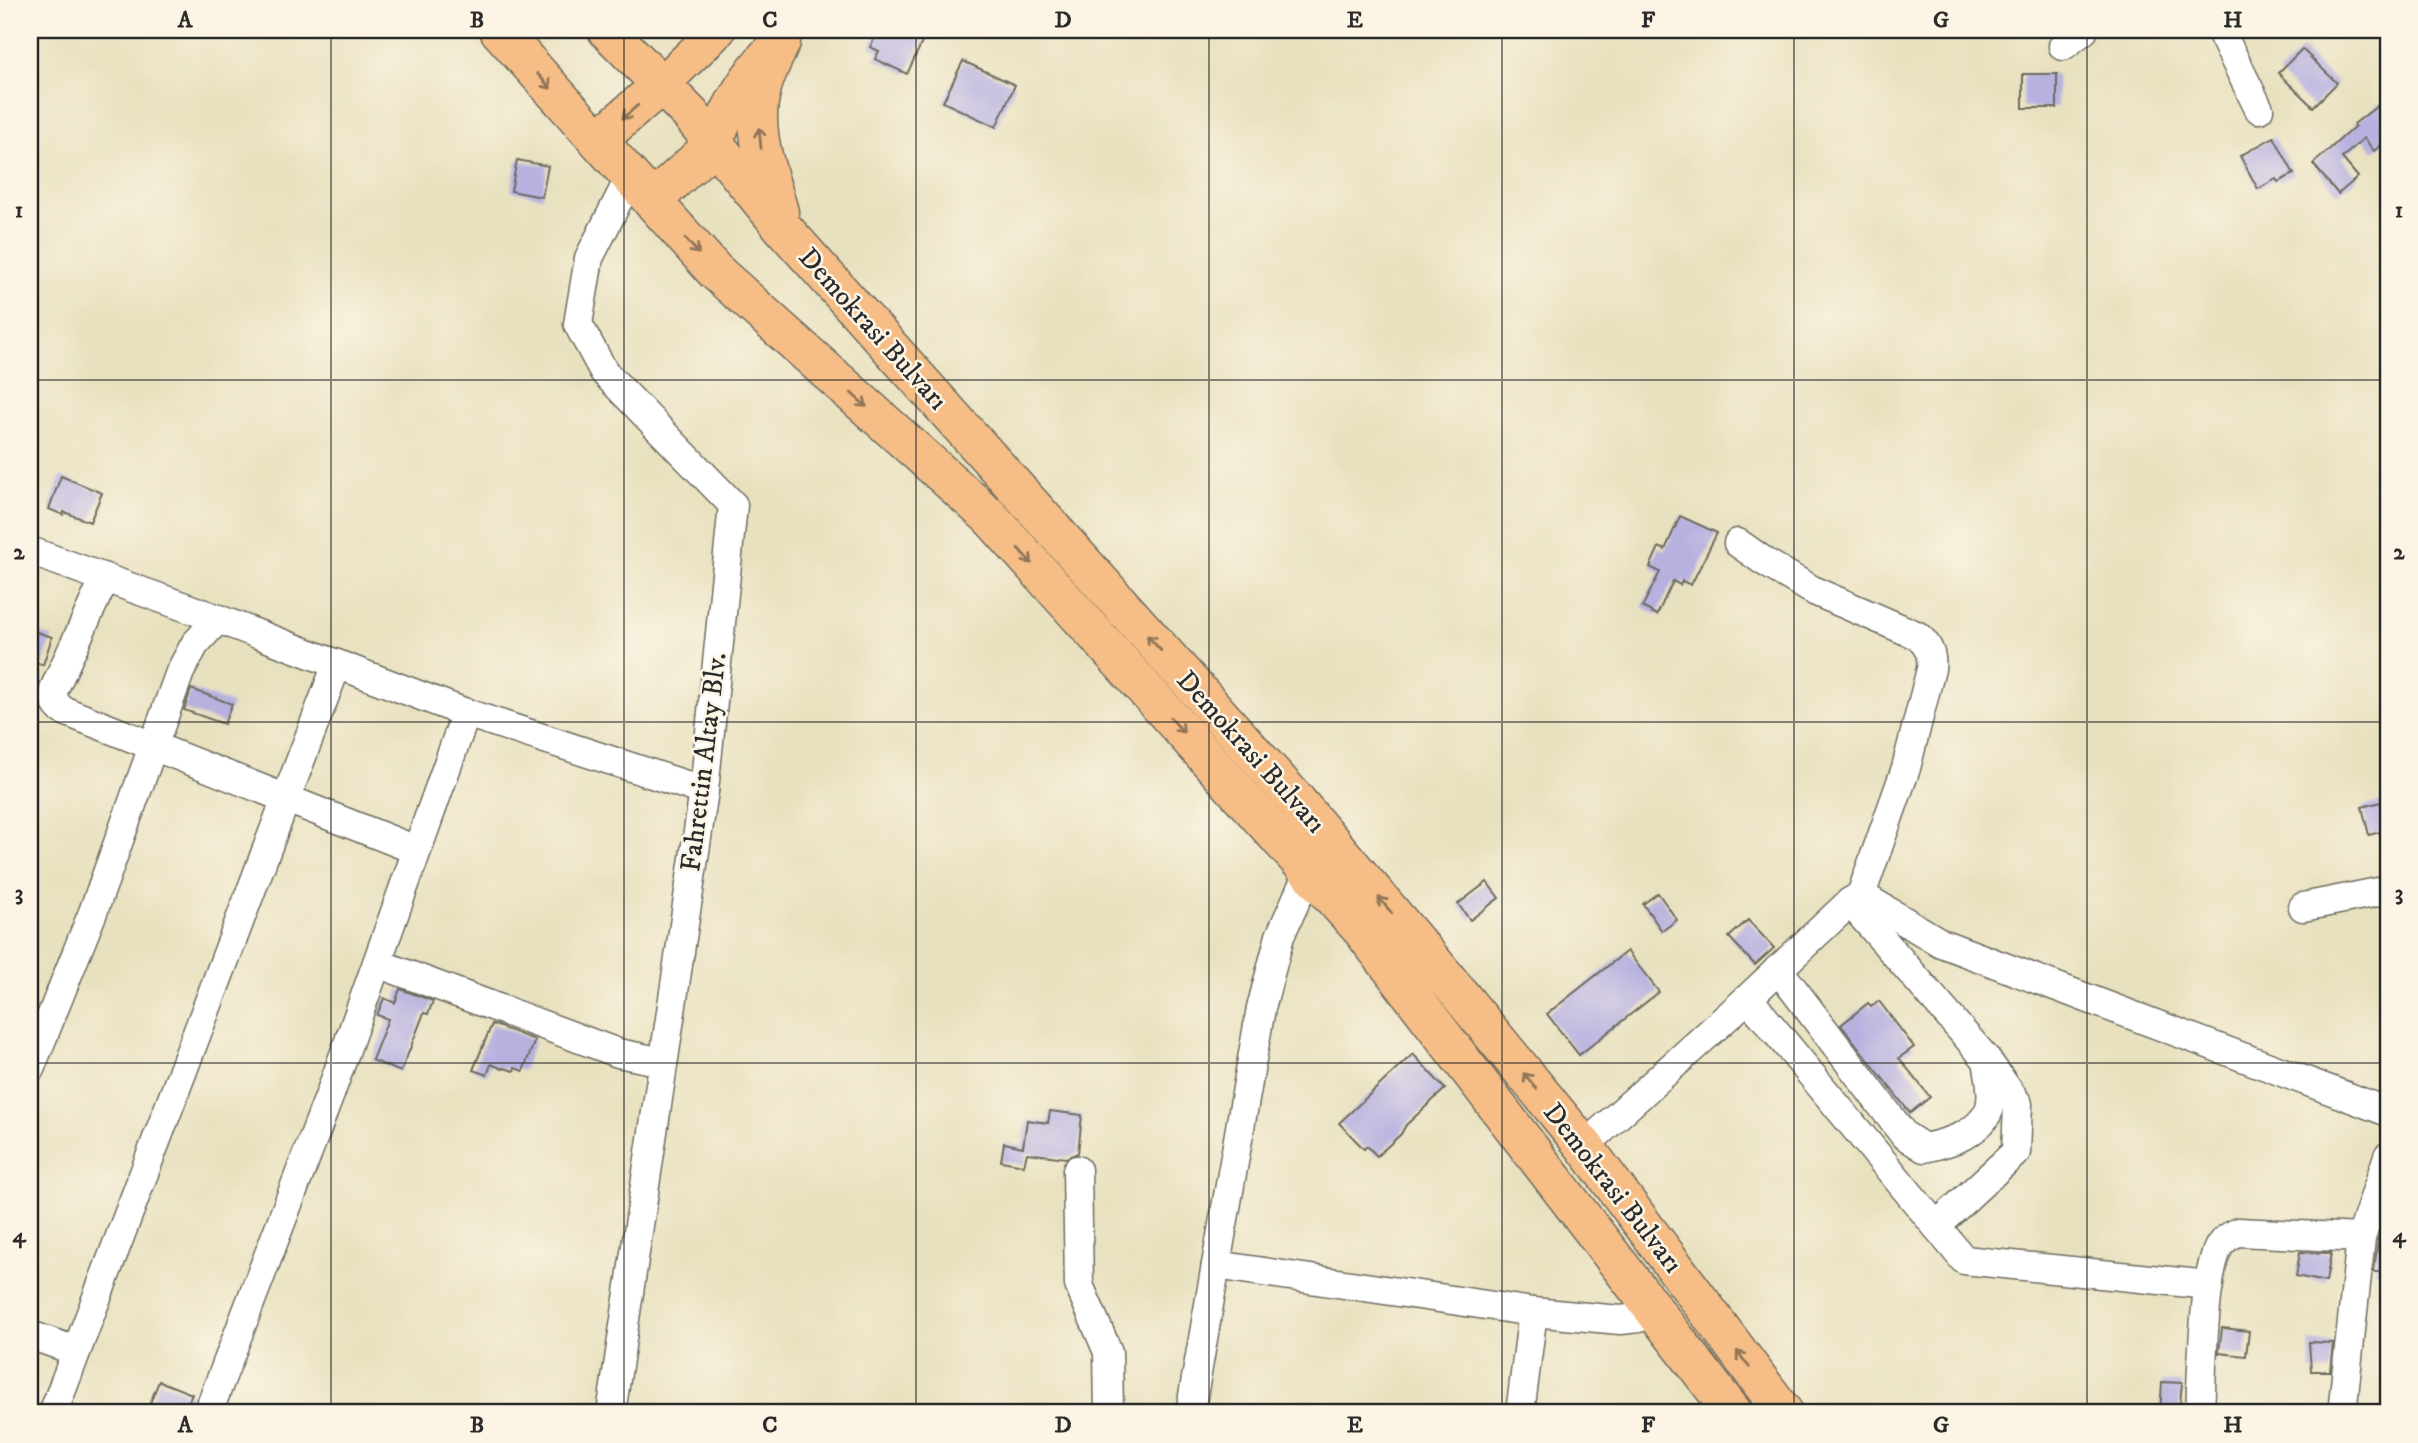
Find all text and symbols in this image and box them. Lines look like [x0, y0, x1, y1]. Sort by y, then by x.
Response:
text: A [177, 6, 194, 35]
text: B [470, 6, 484, 35]
text: C [762, 6, 778, 35]
text: D [1054, 6, 1072, 35]
text: E [1347, 6, 1363, 35]
text: F [1641, 6, 1656, 35]
text: G [1933, 6, 1949, 35]
text: H [2223, 6, 2243, 35]
one-way arrow [536, 71, 552, 89]
one-way arrow [621, 104, 639, 120]
one-way arrow [753, 127, 766, 150]
text: 1 [15, 196, 23, 225]
text: 1 [2395, 196, 2403, 225]
one-way arrow [684, 237, 700, 255]
street label: Demokrasi Bulvarı [791, 240, 955, 418]
one-way arrow [850, 392, 868, 408]
text: 2 [13, 538, 25, 567]
text: 2 [2393, 538, 2405, 567]
one-way arrow [1017, 547, 1033, 565]
one-way arrow [1146, 634, 1162, 652]
street label: Fahrettin Altay Blv. [673, 650, 735, 874]
street label: Demokrasi Bulvarı [1169, 663, 1333, 841]
one-way arrow [1169, 716, 1185, 734]
text: 3 [15, 879, 23, 908]
text: 3 [2395, 879, 2403, 908]
one-way arrow [1377, 897, 1393, 915]
one-way arrow [1523, 1072, 1538, 1090]
street label: Demokrasi Bulvarı [1535, 1096, 1691, 1280]
text: 4 [12, 1221, 27, 1250]
text: 4 [2392, 1221, 2407, 1250]
one-way arrow [1736, 1349, 1751, 1368]
text: A [177, 1411, 194, 1440]
text: B [470, 1411, 484, 1440]
text: C [762, 1411, 778, 1440]
text: D [1054, 1411, 1072, 1440]
text: E [1347, 1411, 1363, 1440]
text: F [1641, 1411, 1656, 1440]
text: G [1933, 1411, 1949, 1440]
text: H [2223, 1411, 2243, 1440]

